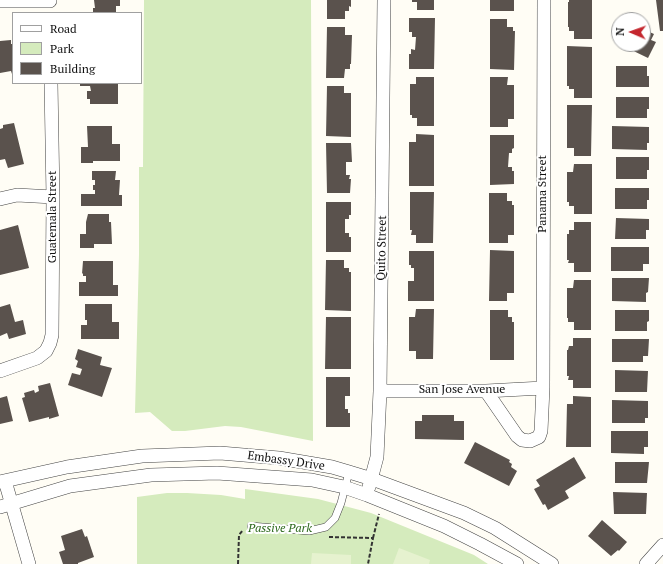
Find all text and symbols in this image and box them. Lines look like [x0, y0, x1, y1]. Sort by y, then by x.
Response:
legend [12, 12, 142, 84]
north arrow [611, 12, 651, 52]
text: Road [50, 21, 77, 36]
text: N [613, 27, 627, 36]
text: Park [50, 41, 74, 56]
text: Building [50, 61, 95, 76]
street label: Panama Street [536, 155, 550, 233]
street label: Guatemala Street [46, 171, 60, 263]
street label: Quito Street [374, 215, 390, 281]
street label: San Jose Avenue [419, 383, 505, 397]
street label: Embassy Drive [246, 448, 326, 474]
park label: Passive Park [248, 522, 312, 536]

